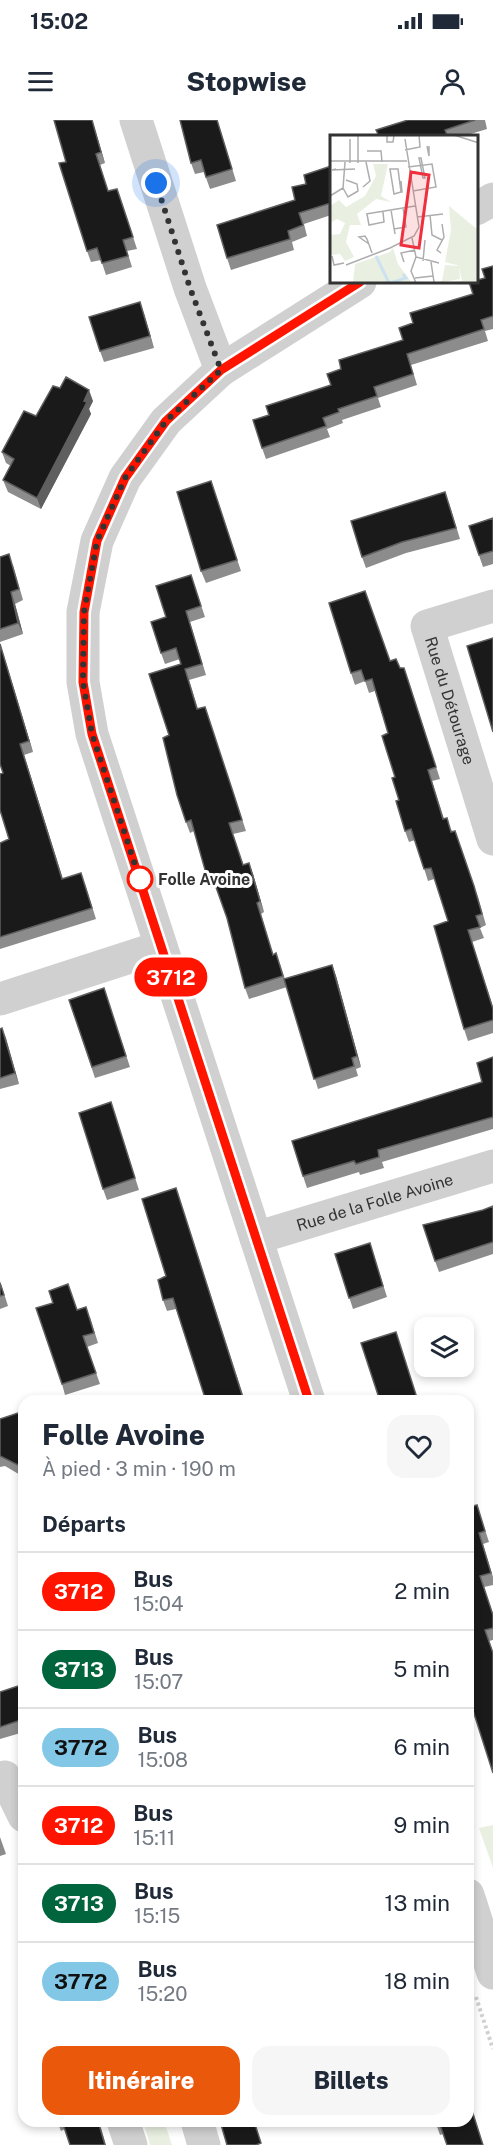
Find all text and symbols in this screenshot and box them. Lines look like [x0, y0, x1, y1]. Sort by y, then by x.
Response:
text: 15:02 [30, 8, 88, 34]
icon: menu [24, 65, 57, 98]
text: Stopwise [186, 65, 307, 97]
icon: person [436, 65, 469, 98]
inset map [330, 135, 478, 284]
your location [141, 168, 171, 198]
street label: Rue du Détourage [421, 634, 478, 767]
marker: Folle Avoine [127, 866, 153, 892]
place label: Folle Avoine [158, 870, 250, 889]
line badge: 3712 [129, 958, 213, 996]
text: 3712 [146, 965, 196, 990]
street label: Rue de la Folle Avoine [294, 1170, 455, 1235]
map controls [414, 1317, 474, 1377]
button: layers [414, 1317, 474, 1377]
button: heart [387, 1415, 450, 1478]
text: Folle Avoine [42, 1418, 205, 1451]
text: À pied · 3 min · 190 m [42, 1457, 236, 1481]
text: Départs [42, 1511, 126, 1537]
text: Bus [133, 1566, 173, 1592]
text: 2 min [394, 1578, 450, 1604]
text: 3712 [54, 1579, 103, 1604]
text: 15:04 [133, 1592, 184, 1616]
text: Bus [134, 1644, 174, 1670]
text: 5 min [393, 1656, 450, 1682]
text: 3713 [54, 1657, 104, 1682]
text: 15:07 [134, 1670, 183, 1694]
text: Bus [137, 1722, 177, 1748]
text: 6 min [394, 1734, 450, 1760]
text: 3772 [54, 1735, 107, 1760]
text: 15:08 [137, 1748, 188, 1772]
text: Bus [133, 1800, 173, 1826]
text: 9 min [394, 1812, 450, 1838]
text: 3712 [54, 1813, 103, 1838]
text: 15:11 [133, 1826, 175, 1850]
text: Bus [134, 1878, 174, 1904]
text: 13 min [385, 1890, 450, 1916]
text: 3713 [54, 1891, 104, 1916]
text: 15:15 [134, 1904, 180, 1928]
text: Bus [137, 1956, 177, 1982]
text: 18 min [384, 1968, 450, 1994]
text: 3772 [54, 1969, 107, 1994]
text: 15:20 [137, 1982, 187, 2006]
button: Itinéraire [42, 2046, 240, 2115]
button: Billets [252, 2046, 450, 2115]

